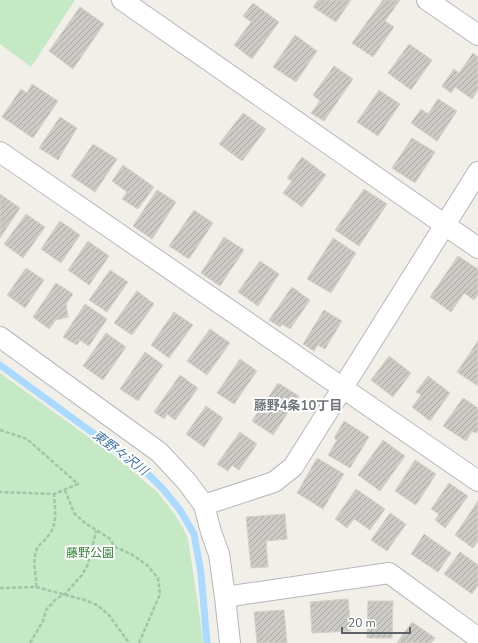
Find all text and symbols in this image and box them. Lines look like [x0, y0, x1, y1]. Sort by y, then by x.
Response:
district label: 藤野4条10丁目 [254, 397, 342, 415]
water label: 東野々沢川 [89, 426, 153, 481]
park label: 藤野公園 [66, 545, 114, 561]
scale bar [342, 609, 410, 635]
text: 20 m [348, 615, 376, 631]

